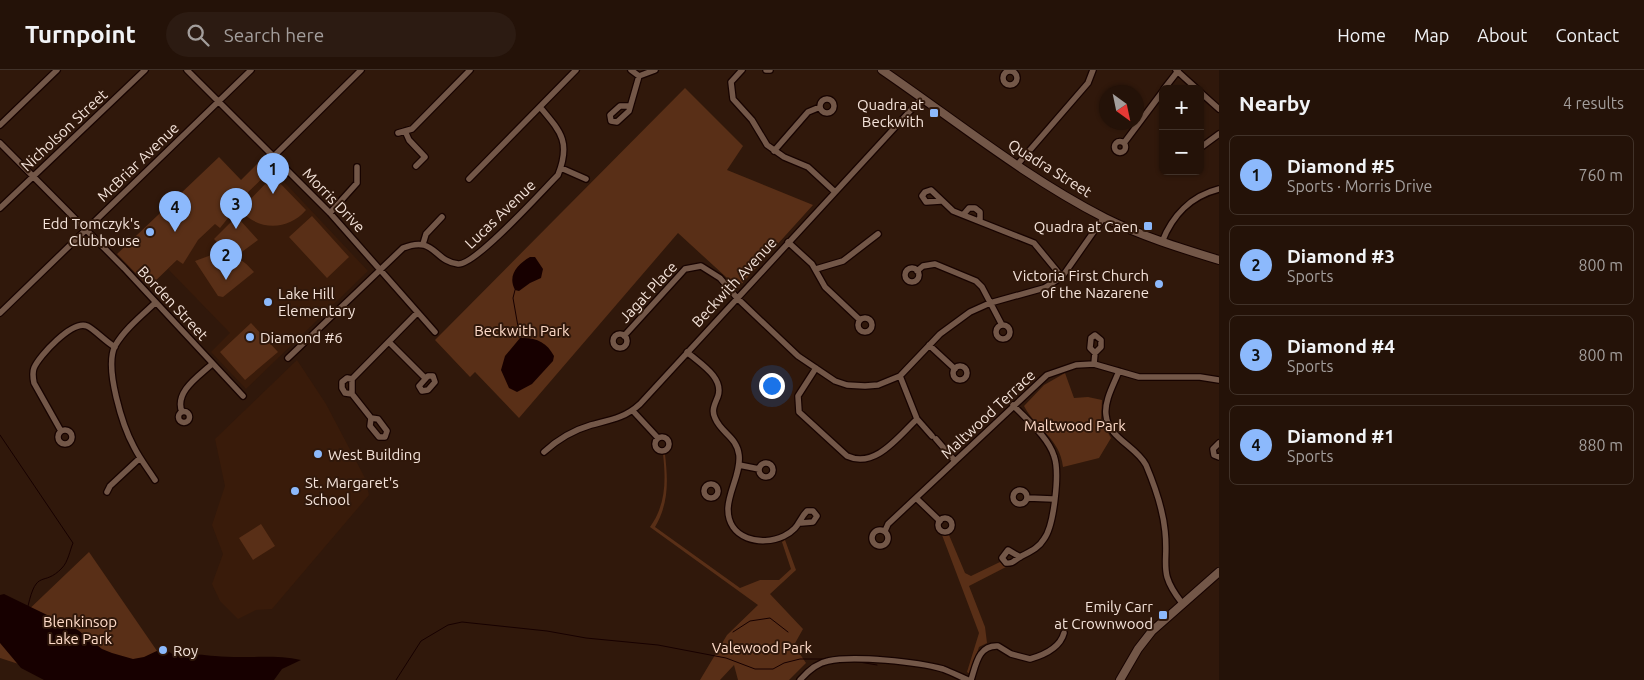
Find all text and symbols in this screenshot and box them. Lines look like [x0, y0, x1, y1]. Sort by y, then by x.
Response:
search box [166, 12, 516, 57]
text: Turnpoint [25, 21, 136, 48]
icon: search [184, 21, 212, 49]
text: Search here [224, 24, 324, 46]
text: Home [1337, 25, 1386, 45]
text: Map [1414, 25, 1449, 45]
text: About [1477, 25, 1527, 45]
text: Contact [1555, 25, 1619, 45]
north arrow [1099, 85, 1144, 130]
map controls [1159, 85, 1204, 175]
button: + [1159, 85, 1204, 130]
street label: Nicholson Street [17, 86, 111, 174]
text: Nearby [1239, 91, 1310, 115]
text: 4 results [1563, 94, 1624, 112]
place label: Quadra at Beckwith [857, 96, 924, 130]
marker: Quadra at Beckwith [928, 107, 940, 119]
street label: McBriar Avenue [94, 119, 182, 205]
button: − [1159, 130, 1204, 175]
street label: Quadra Street [1005, 136, 1095, 201]
pin: 1 [257, 153, 289, 194]
text: Diamond #5 [1287, 155, 1395, 177]
street label: Morris Drive [299, 165, 369, 235]
text: 1 [1251, 166, 1261, 184]
text: 760 m [1578, 166, 1623, 184]
street label: Lucas Avenue [461, 176, 539, 252]
text: Sports · Morris Drive [1287, 177, 1432, 195]
pin: 3 [220, 188, 252, 229]
pin: 4 [159, 191, 191, 232]
place label: Edd Tomczyk's Clubhouse [43, 215, 140, 249]
place label: Quadra at Caen [1034, 218, 1138, 235]
marker: Quadra at Caen [1142, 220, 1154, 232]
marker: Edd Tomczyk's Clubhouse [144, 226, 156, 238]
street label: Beckwith Avenue [688, 234, 780, 330]
pin: 2 [210, 239, 242, 280]
text: Diamond #3 [1287, 245, 1395, 267]
text: 2 [1251, 256, 1261, 274]
text: 800 m [1578, 256, 1623, 274]
street label: Jagat Place [616, 258, 680, 326]
street label: Borden Street [134, 262, 212, 344]
place label: Victoria First Church of the Nazarene [1013, 267, 1149, 301]
text: Sports [1287, 267, 1333, 285]
marker: Victoria First Church of the Nazarene [1153, 278, 1165, 290]
place label: Lake Hill Elementary [278, 285, 355, 319]
marker: Lake Hill Elementary [262, 296, 274, 308]
park label: Beckwith Park [474, 322, 570, 339]
place label: Diamond #6 [260, 329, 343, 346]
marker: Diamond #6 [244, 331, 256, 343]
text: Diamond #4 [1287, 335, 1395, 357]
text: 3 [1251, 346, 1261, 364]
text: 800 m [1578, 346, 1623, 364]
text: Sports [1287, 357, 1333, 375]
street label: Maltwood Terrace [938, 366, 1038, 462]
your location [759, 373, 785, 399]
park label: Maltwood Park [1024, 417, 1126, 434]
text: Diamond #1 [1287, 425, 1395, 447]
text: 4 [1251, 436, 1261, 454]
text: 880 m [1578, 436, 1623, 454]
place label: West Building [328, 446, 421, 463]
text: Sports [1287, 447, 1333, 465]
marker: West Building [312, 448, 324, 460]
place label: St. Margaret's School [305, 474, 399, 508]
marker: St. Margaret's School [289, 485, 301, 497]
place label: Emily Carr at Crownwood [1054, 598, 1153, 632]
marker: Emily Carr at Crownwood [1157, 609, 1169, 621]
park label: Blenkinsop Lake Park [43, 613, 117, 647]
park label: Valewood Park [712, 639, 813, 656]
place label: Roy [173, 642, 198, 659]
marker: Roy [157, 644, 169, 656]

